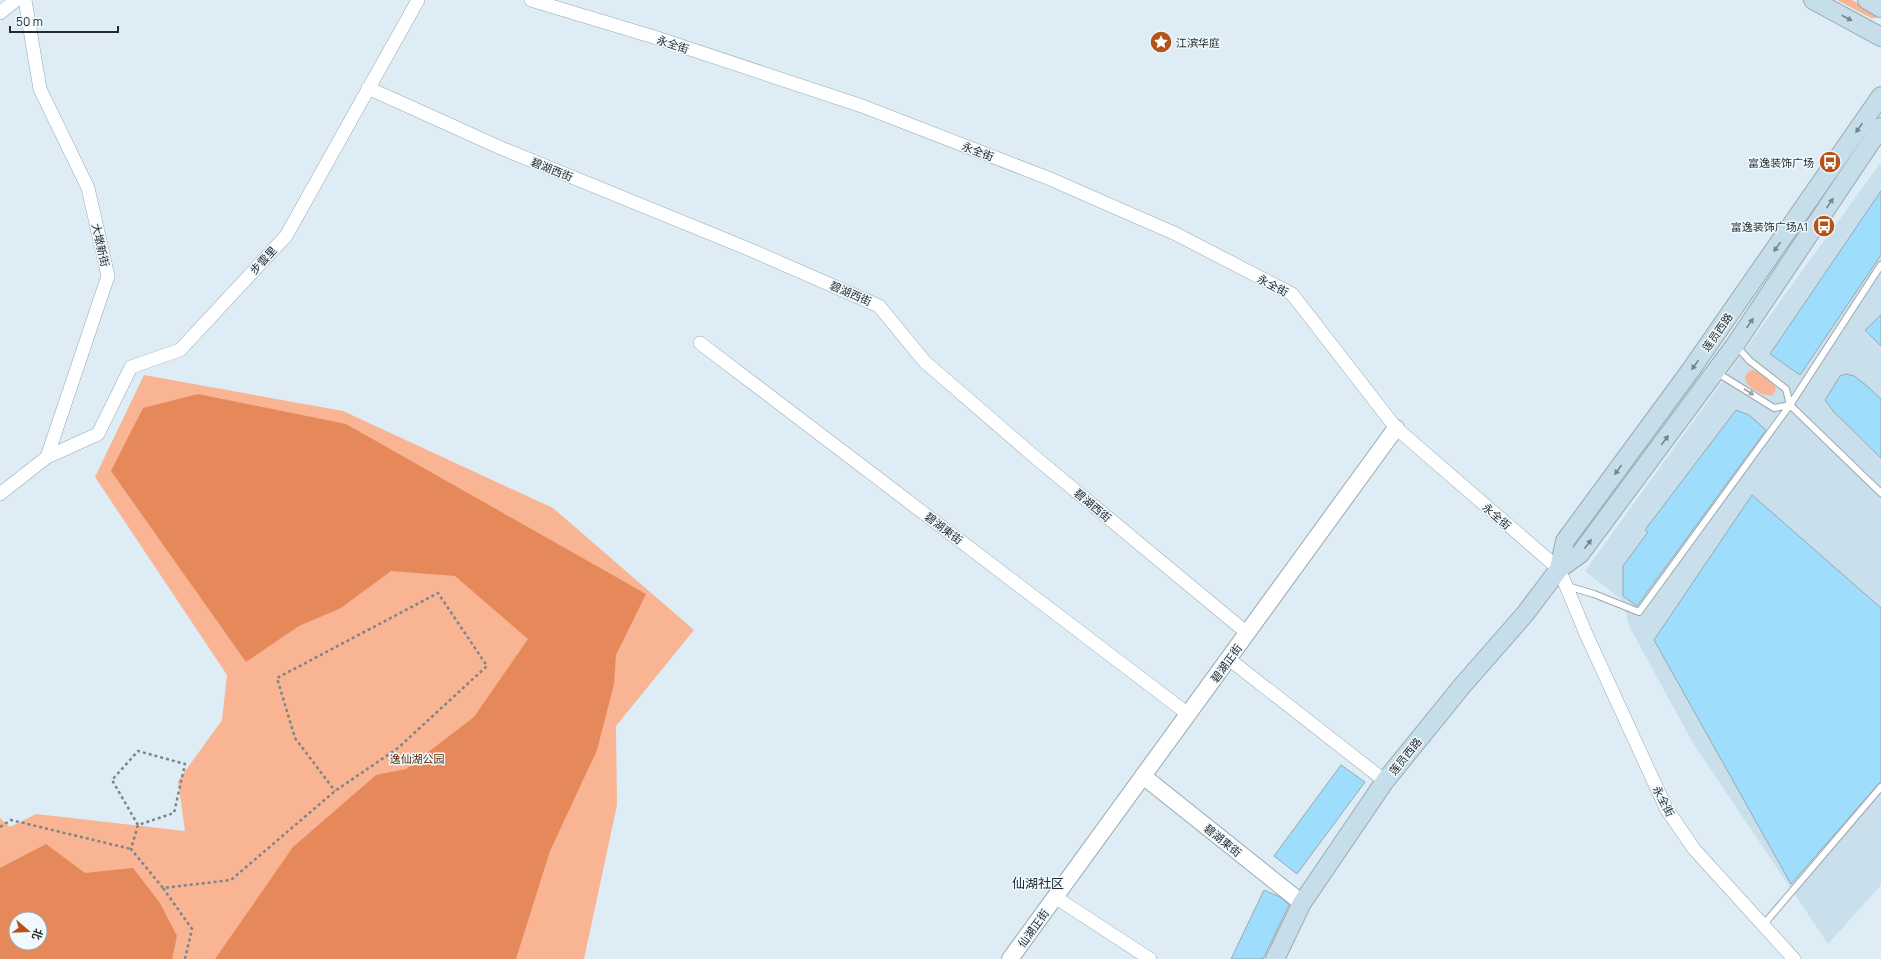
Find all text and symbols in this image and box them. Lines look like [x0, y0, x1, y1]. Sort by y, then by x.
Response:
scale bar [10, 8, 118, 34]
text: 50 m [16, 13, 43, 30]
one-way arrow [1841, 15, 1853, 21]
place icon: 江滨华庭 [1148, 29, 1174, 55]
street label: 永全街 [655, 32, 691, 56]
place label: 江滨华庭 [1176, 35, 1220, 50]
one-way arrow [1855, 123, 1863, 133]
street label: 永全街 [960, 138, 996, 164]
bus stop icon: 富逸装饰广场 [1817, 149, 1843, 175]
street label: 碧湖西街 [529, 154, 575, 184]
place label: 富逸装饰广场 [1748, 155, 1814, 170]
one-way arrow [1826, 198, 1834, 209]
bus stop icon: 富逸装饰广场A1 [1811, 213, 1837, 239]
place label: 富逸装饰广场A1 [1731, 219, 1808, 234]
street label: 大墩新街 [89, 222, 113, 268]
one-way arrow [1773, 241, 1781, 252]
street label: 步雲里 [246, 243, 280, 277]
street label: 永全街 [1255, 271, 1291, 299]
street label: 碧湖西街 [828, 277, 874, 309]
street label: 莲员西路 [1698, 310, 1736, 354]
one-way arrow [1746, 318, 1754, 328]
one-way arrow [1691, 360, 1699, 370]
one-way arrow [1744, 388, 1754, 396]
one-way arrow [1661, 434, 1669, 445]
one-way arrow [1614, 464, 1622, 475]
street label: 碧湖西街 [1071, 485, 1115, 525]
street label: 永全街 [1480, 500, 1514, 532]
street label: 碧湖東街 [922, 509, 966, 547]
one-way arrow [1583, 539, 1591, 549]
street label: 碧湖正街 [1207, 641, 1245, 685]
street label: 莲员西路 [1385, 734, 1425, 778]
park label: 逸仙湖公园 [390, 751, 445, 766]
street label: 永全街 [1650, 783, 1678, 819]
street label: 碧湖東街 [1201, 820, 1245, 860]
district label: 仙湖社区 [1012, 874, 1064, 892]
street label: 仙湖正街 [1014, 906, 1052, 950]
north arrow [8, 911, 48, 951]
text: 北 [29, 927, 47, 942]

